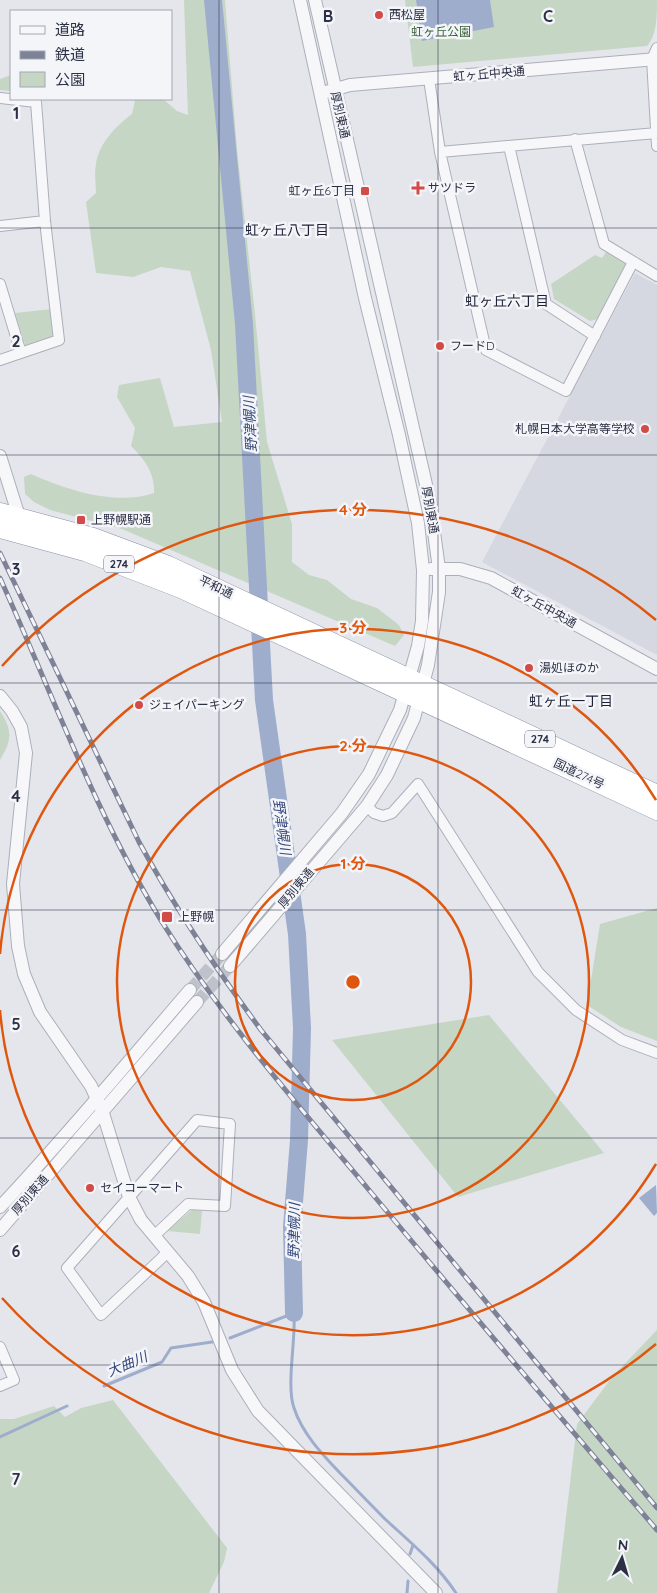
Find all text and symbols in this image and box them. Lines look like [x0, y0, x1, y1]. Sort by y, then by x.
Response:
text: B [323, 6, 333, 26]
text: C [543, 6, 553, 26]
place label: 西松屋 [389, 7, 425, 22]
marker: 西松屋 [373, 9, 385, 21]
legend [10, 10, 172, 100]
text: 道路 [55, 20, 85, 39]
park label: 虹ヶ丘公園 [411, 24, 471, 39]
text: 鉄道 [55, 45, 85, 64]
street label: 虹ヶ丘中央通 [452, 63, 525, 84]
text: 公園 [55, 70, 85, 89]
street label: 厚別東通 [328, 90, 353, 140]
text: 1 [13, 103, 19, 123]
place label: サツドラ [428, 180, 476, 195]
marker: サツドラ [412, 182, 424, 194]
place label: 虹ヶ丘6丁目 [289, 183, 355, 198]
marker: 虹ヶ丘6丁目 [359, 185, 371, 197]
district label: 虹ヶ丘八丁目 [245, 221, 329, 239]
district label: 虹ヶ丘六丁目 [465, 292, 549, 310]
text: 2 [11, 331, 21, 351]
place label: フードD [450, 338, 495, 353]
marker: フードD [434, 340, 446, 352]
water label: 野津幌川 [239, 394, 260, 452]
place label: 札幌日本大学高等学校 [515, 421, 635, 436]
marker: 札幌日本大学高等学校 [639, 423, 651, 435]
street label: 厚別東通 [419, 485, 442, 535]
text: 4 分 [339, 500, 367, 519]
place label: 上野幌駅通 [91, 512, 151, 527]
marker: 上野幌駅通 [75, 514, 87, 526]
road number: 274 [104, 556, 134, 572]
text: 3 [12, 559, 20, 579]
street label: 平和通 [197, 572, 236, 601]
street label: 虹ヶ丘中央通 [509, 583, 579, 631]
text: 3 分 [339, 618, 367, 637]
place label: 湯処ほのか [539, 660, 599, 675]
marker: 湯処ほのか [523, 662, 535, 674]
district label: 虹ヶ丘一丁目 [529, 692, 613, 710]
place label: ジェイパーキング [149, 697, 244, 712]
marker: ジェイパーキング [133, 699, 145, 711]
road number: 274 [525, 731, 555, 748]
text: 2 分 [339, 736, 367, 755]
street label: 国道274号 [551, 755, 607, 792]
text: 4 [11, 786, 21, 806]
water label: 野津幌川 [269, 798, 295, 858]
text: 1 分 [340, 854, 366, 873]
street label: 厚別東通 [274, 864, 317, 911]
place label: 上野幌 [178, 909, 214, 924]
marker: 上野幌 [160, 910, 174, 924]
centre of rings [344, 973, 362, 991]
text: 5 [11, 1014, 21, 1034]
street label: 厚別東通 [8, 1172, 51, 1218]
place label: セイコーマート [100, 1180, 184, 1195]
marker: セイコーマート [84, 1182, 96, 1194]
water label: 野津幌川 [285, 1201, 304, 1259]
text: 6 [12, 1241, 21, 1261]
water label: 大曲川 [104, 1347, 152, 1380]
text: 7 [12, 1469, 21, 1489]
north arrow [597, 1533, 647, 1583]
text: N [617, 1536, 629, 1554]

